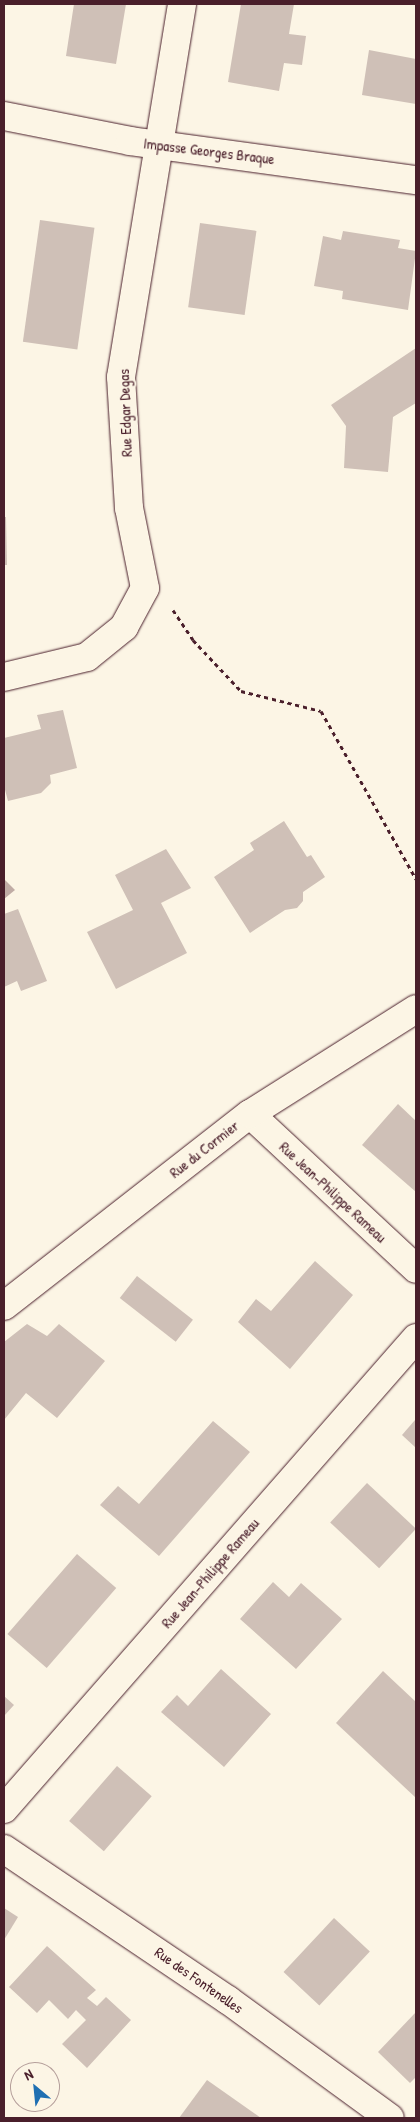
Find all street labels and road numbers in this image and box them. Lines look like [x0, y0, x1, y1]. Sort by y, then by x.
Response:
street label: Impasse Georges Braque [142, 134, 276, 168]
street label: Rue Edgar Degas [114, 369, 136, 457]
street label: Rue du Cormier [166, 1116, 242, 1182]
street label: Rue Jean-Philippe Rameau [276, 1138, 390, 1246]
street label: Rue Jean-Philippe Rameau [157, 1514, 263, 1632]
street label: Rue des Fontenelles [151, 1943, 247, 2017]

